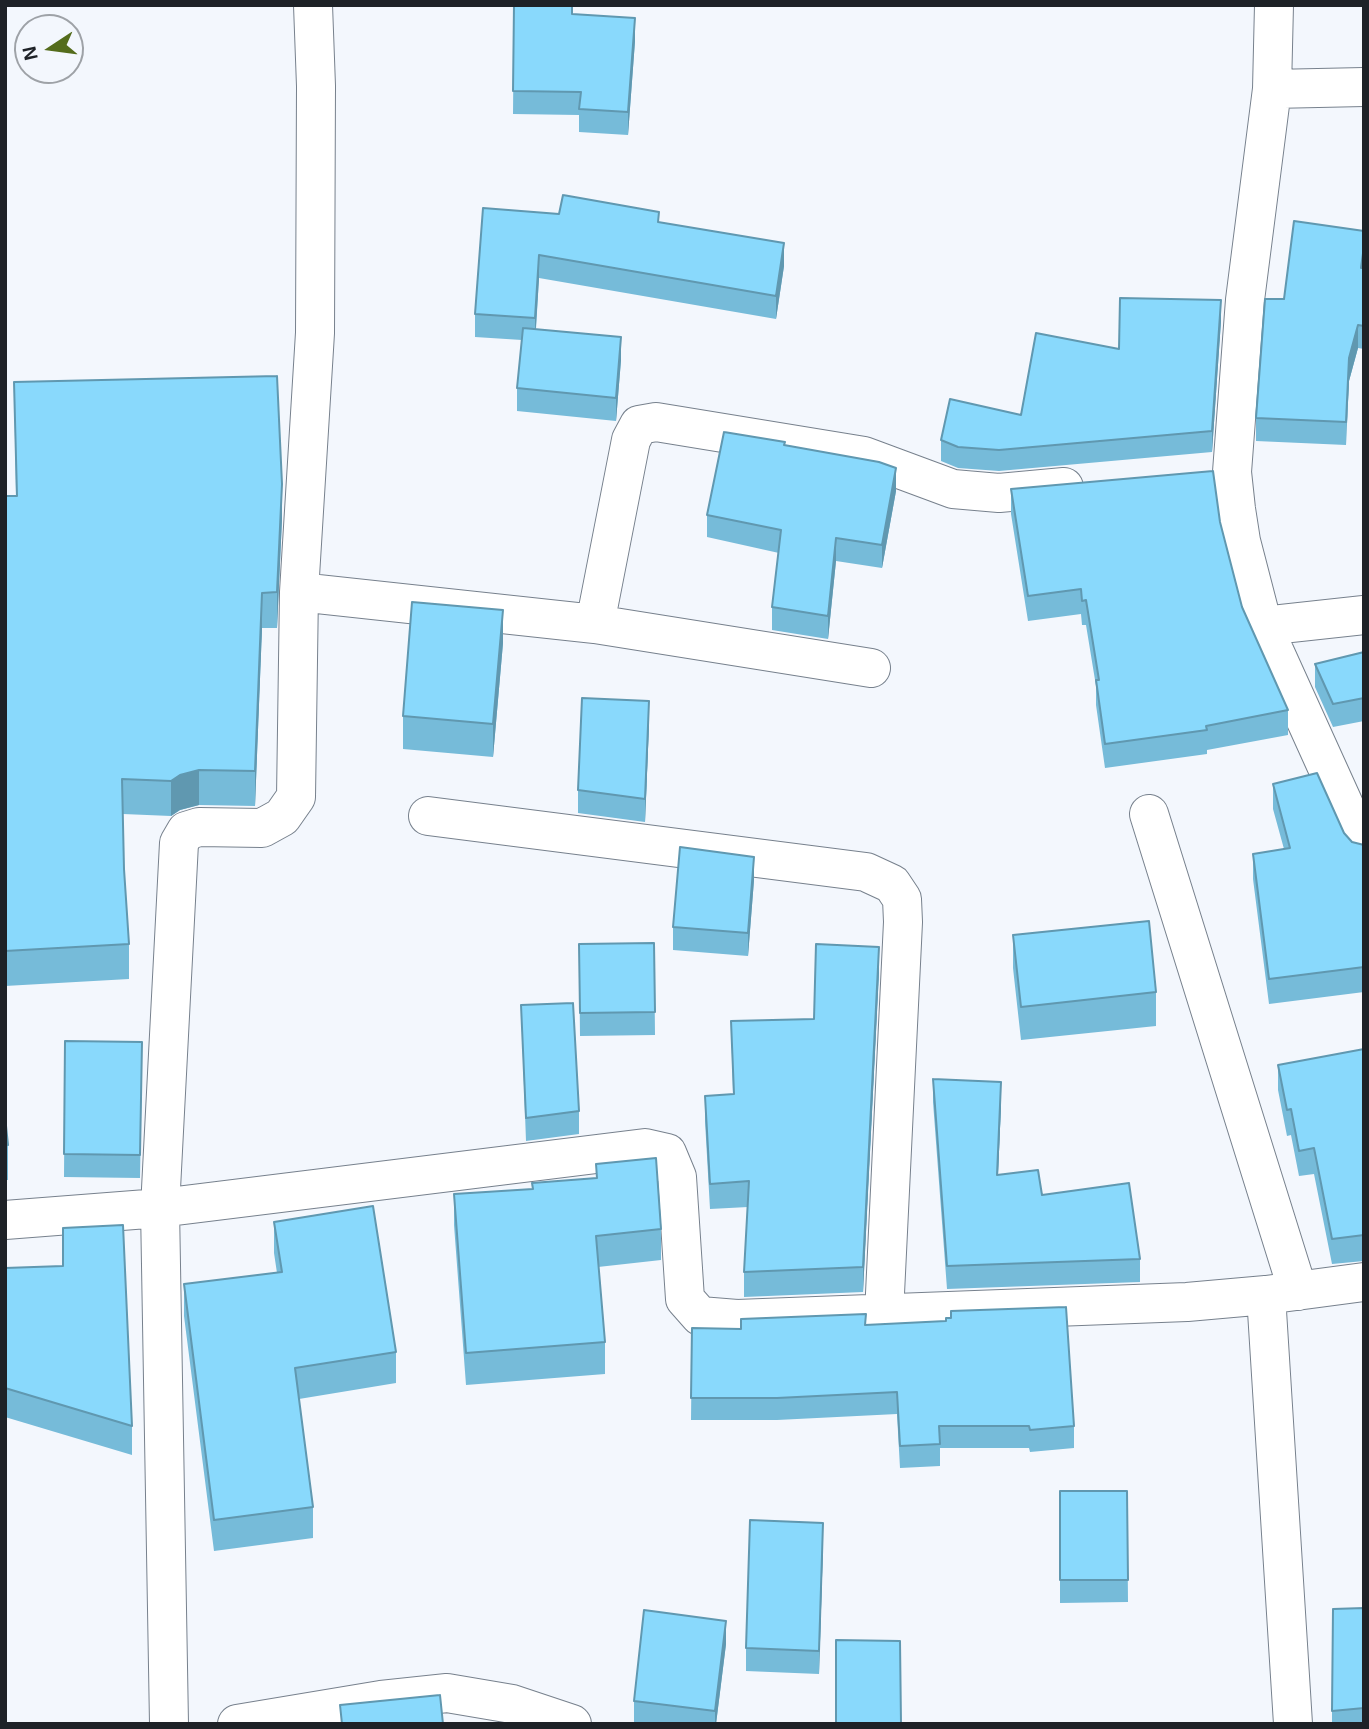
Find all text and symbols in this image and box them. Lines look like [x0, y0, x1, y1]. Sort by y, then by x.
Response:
north arrow [14, 14, 84, 84]
text: N [18, 44, 42, 62]

